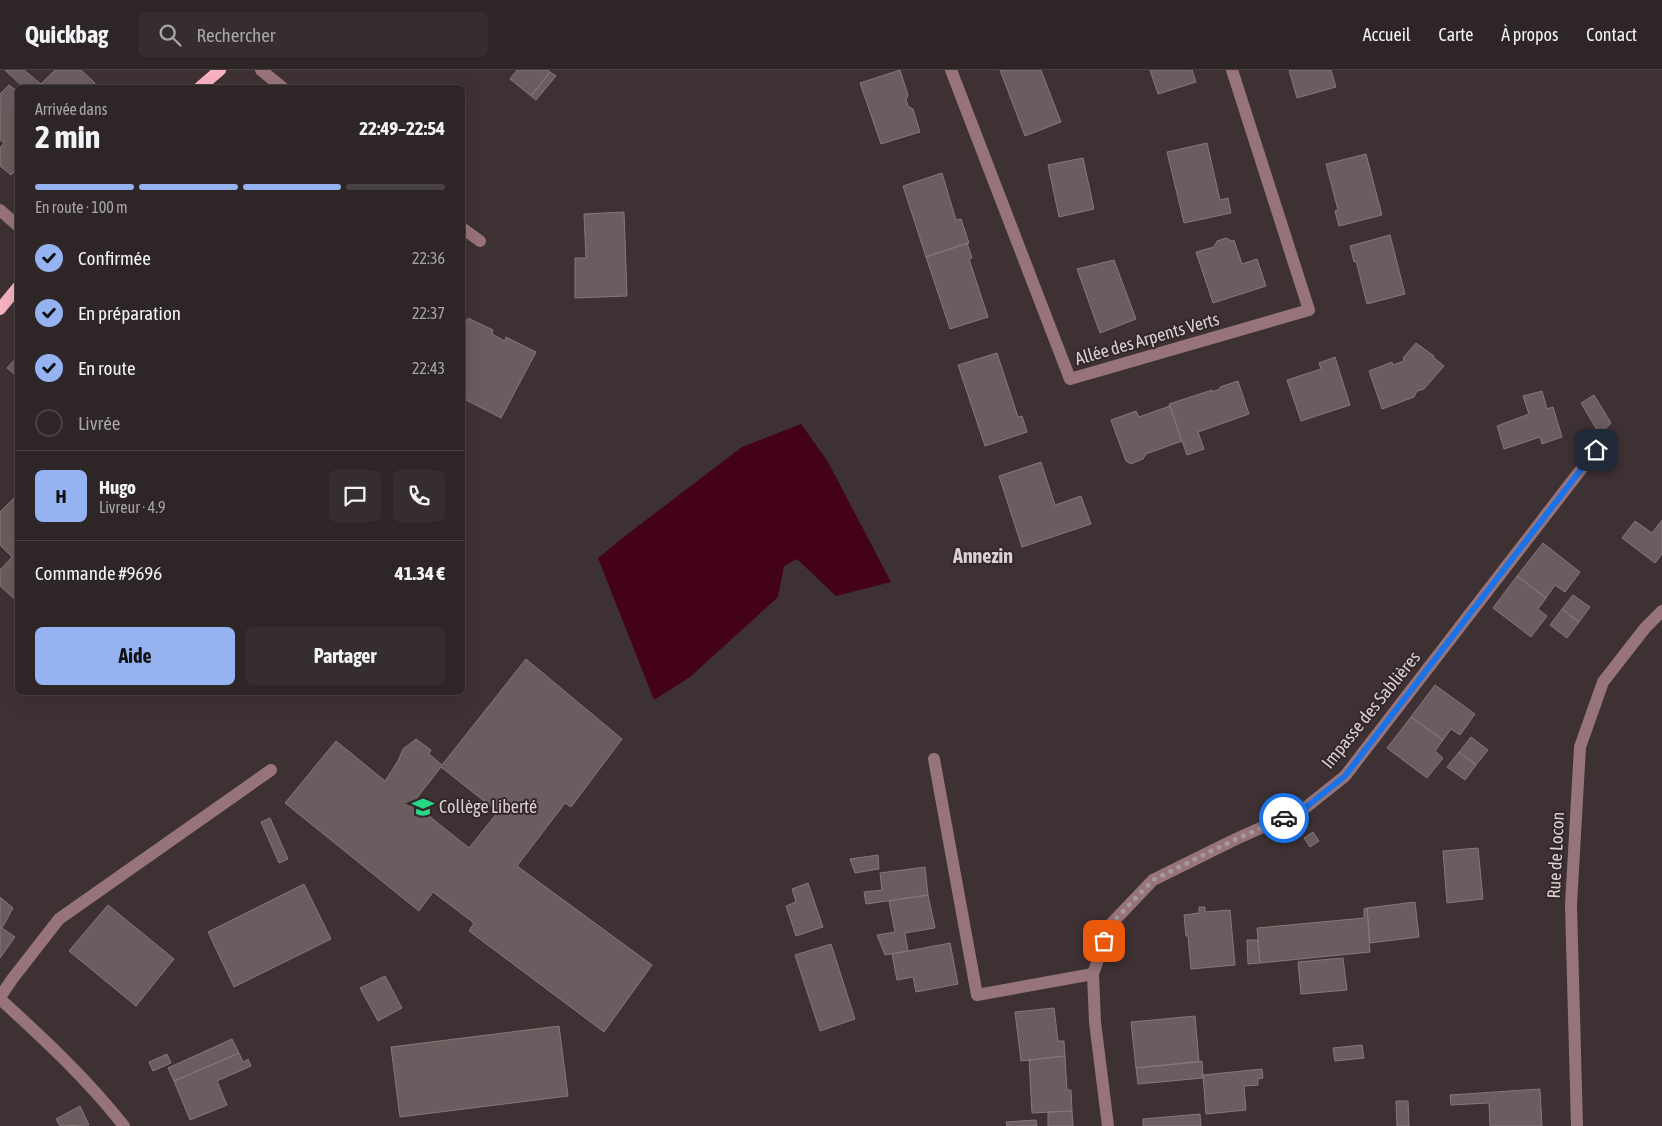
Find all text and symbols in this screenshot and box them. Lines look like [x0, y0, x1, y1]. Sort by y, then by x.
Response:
search box [138, 12, 488, 57]
text: Quickbag [25, 21, 108, 48]
icon: search [156, 21, 184, 49]
text: Rechercher [196, 24, 275, 46]
text: Accueil [1363, 24, 1411, 45]
text: Carte [1439, 24, 1473, 45]
text: À propos [1501, 24, 1558, 45]
text: Contact [1586, 24, 1637, 45]
text: Arrivée dans [35, 100, 107, 118]
text: 22:49–22:54 [359, 117, 445, 139]
text: 2 min [35, 118, 100, 155]
text: En route · 100 m [35, 198, 128, 216]
icon: check [35, 244, 63, 272]
text: Confirmée [78, 247, 151, 269]
text: 22:36 [412, 249, 445, 267]
icon: check [35, 299, 63, 327]
text: En préparation [78, 302, 181, 324]
text: 22:37 [412, 304, 445, 322]
street label: Allée des Arpents Verts [1072, 308, 1221, 369]
icon: check [35, 354, 63, 382]
text: En route [78, 357, 136, 379]
text: 22:43 [412, 359, 445, 377]
text: Livrée [78, 412, 120, 434]
pin [1575, 429, 1617, 471]
icon: home [1582, 436, 1610, 464]
button: chat [329, 470, 381, 522]
button: phone [393, 470, 445, 522]
text: Hugo [99, 476, 136, 498]
text: H [55, 485, 67, 507]
text: Livreur · 4.9 [99, 498, 166, 516]
district label: Annezin [952, 544, 1013, 567]
text: Commande #9696 [35, 562, 162, 584]
text: 41.34 € [395, 562, 445, 584]
button: Aide [35, 627, 235, 685]
button: Partager [245, 627, 445, 685]
street label: Impasse des Sablières [1317, 647, 1424, 773]
courier [1259, 793, 1309, 843]
school or university icon: Collège Liberté [410, 794, 436, 820]
place label: Collège Liberté [439, 796, 537, 817]
icon: car [1270, 804, 1298, 832]
street label: Rue de Locon [1543, 811, 1568, 899]
pin [1083, 920, 1125, 962]
icon: bag [1090, 927, 1118, 955]

